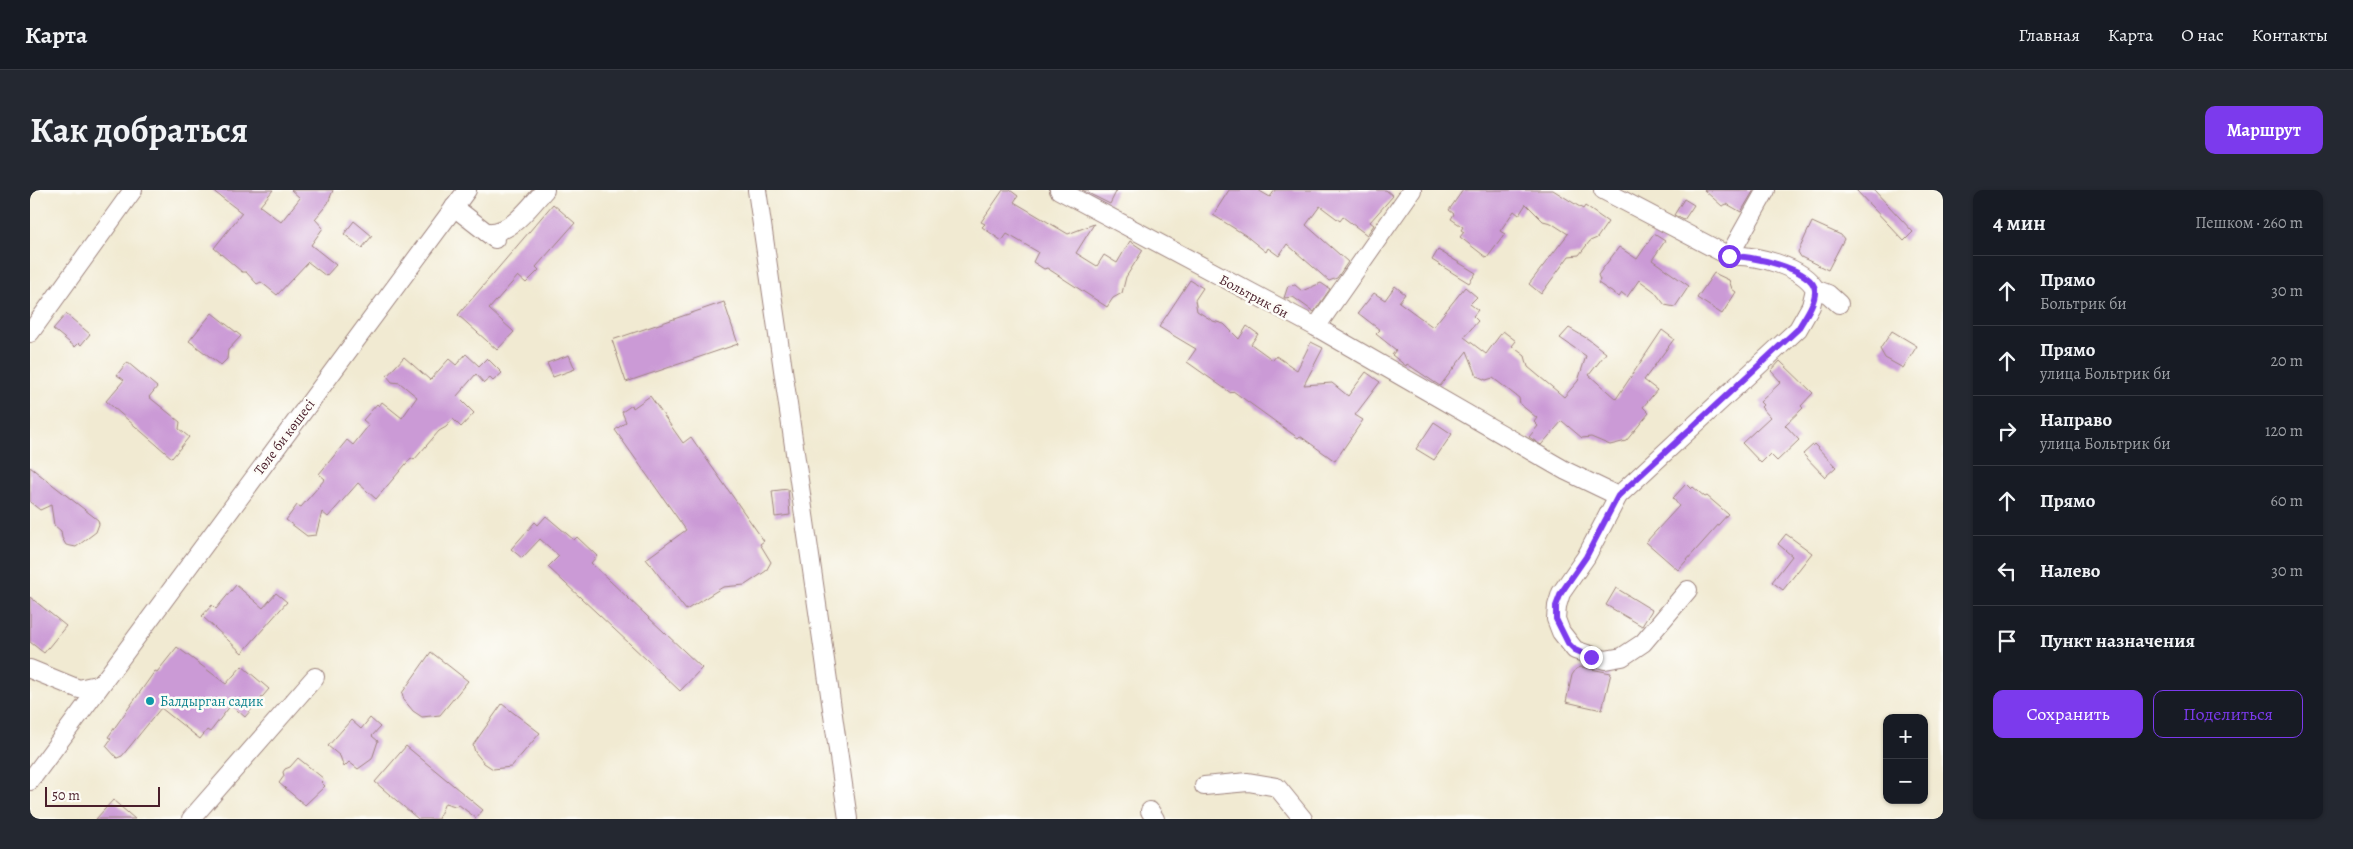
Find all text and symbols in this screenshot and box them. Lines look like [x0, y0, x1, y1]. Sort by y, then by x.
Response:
text: Карта [25, 19, 87, 51]
text: Главная [2019, 23, 2080, 47]
text: Карта [2108, 23, 2153, 47]
text: О нас [2181, 23, 2224, 47]
text: Контакты [2252, 23, 2328, 47]
text: Как добраться [30, 106, 248, 154]
button: Маршрут [2205, 106, 2323, 154]
text: 4 мин [1993, 209, 2046, 237]
text: Пешком · 260 m [2195, 212, 2303, 234]
route start [1718, 245, 1741, 268]
text: Прямо [2040, 267, 2095, 293]
street label: Больтрик би [1216, 270, 1292, 323]
icon: ahead [1993, 277, 2021, 305]
text: 30 m [2271, 280, 2303, 302]
text: Больтрик би [2040, 293, 2127, 315]
text: Прямо [2040, 337, 2095, 363]
icon: ahead [1993, 347, 2021, 375]
text: 20 m [2270, 350, 2303, 372]
text: улица Больтрик би [2040, 363, 2171, 385]
street label: Төле би көшесі [250, 395, 319, 479]
text: Направо [2040, 407, 2112, 433]
icon: right [1993, 417, 2021, 445]
text: 120 m [2265, 420, 2303, 442]
text: улица Больтрик би [2040, 433, 2171, 455]
icon: ahead [1993, 487, 2021, 515]
text: Прямо [2040, 488, 2095, 514]
text: 60 m [2271, 490, 2303, 512]
icon: left [1993, 557, 2021, 585]
text: Налево [2040, 558, 2100, 584]
text: 30 m [2271, 560, 2303, 582]
icon: arrive [1993, 627, 2021, 655]
text: Пункт назначения [2040, 628, 2195, 654]
route end [1580, 646, 1603, 669]
button: Сохранить [1993, 690, 2143, 738]
button: Поделиться [2153, 690, 2303, 738]
place label: Балдырган садик [160, 692, 263, 711]
marker: Балдырган садик [144, 695, 156, 707]
map controls [1883, 714, 1928, 804]
button: + [1883, 714, 1928, 759]
button: − [1883, 759, 1928, 804]
scale bar [45, 784, 160, 807]
text: 50 m [52, 786, 80, 805]

